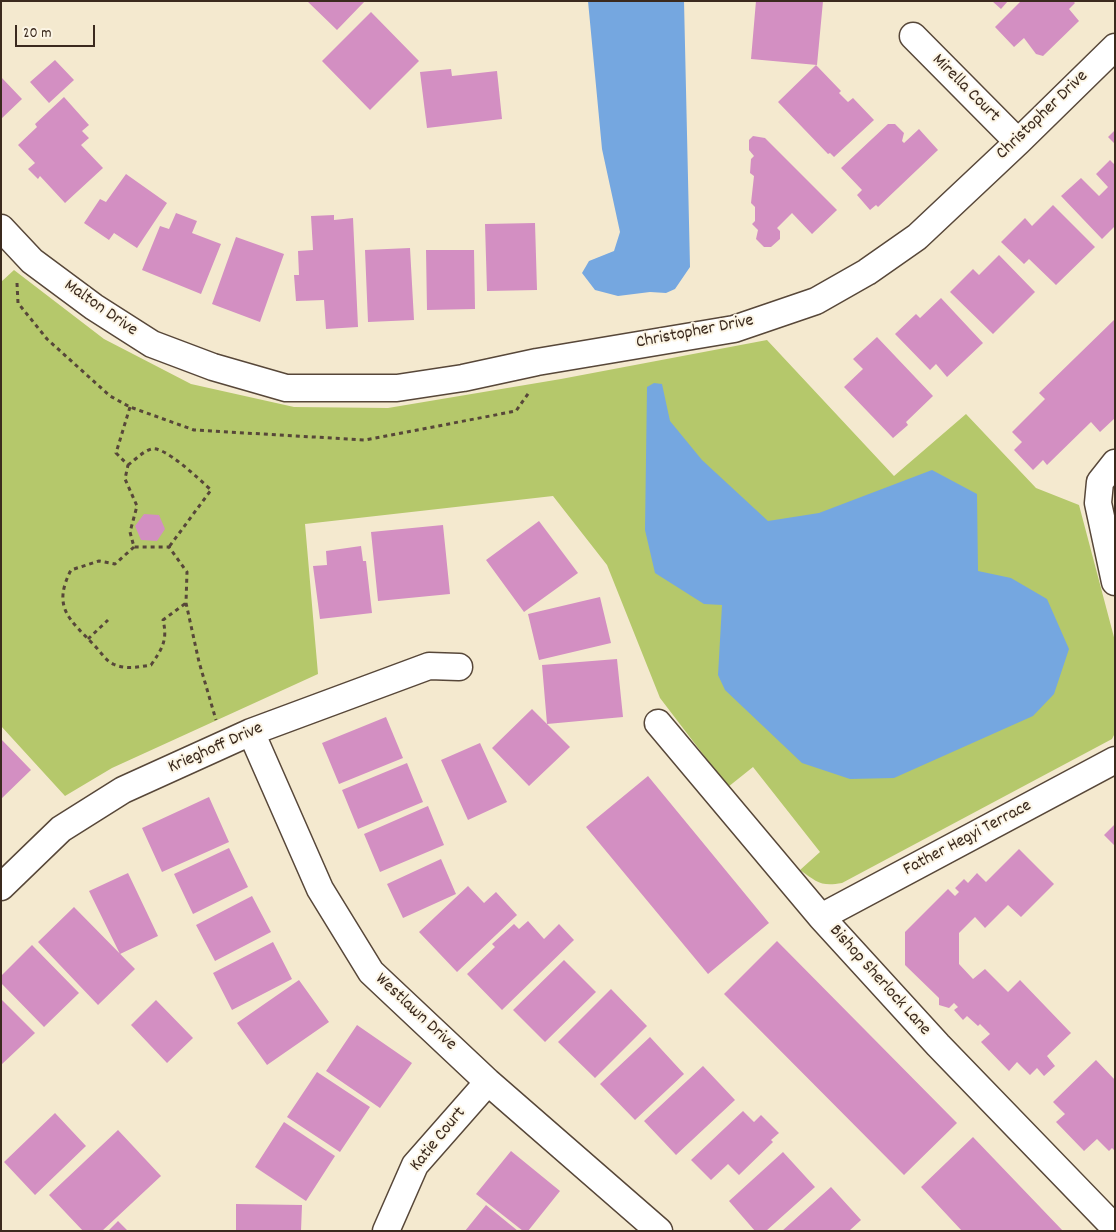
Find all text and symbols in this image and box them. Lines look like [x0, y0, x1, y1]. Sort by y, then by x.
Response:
scale bar [18, 15, 98, 47]
text: 20 m [23, 23, 51, 45]
street label: Mirella Court [926, 50, 1004, 128]
street label: Christopher Drive [993, 67, 1093, 165]
street label: Malton Drive [59, 276, 141, 342]
street label: Christopher Drive [634, 311, 756, 355]
street label: Krieghoff Drive [165, 719, 267, 779]
street label: Father Hegyi Terrace [900, 796, 1036, 882]
street label: Bishop Sherlock Lane [823, 921, 935, 1041]
street label: Westlawn Drive [370, 970, 460, 1056]
street label: Katie Court [406, 1103, 472, 1177]

